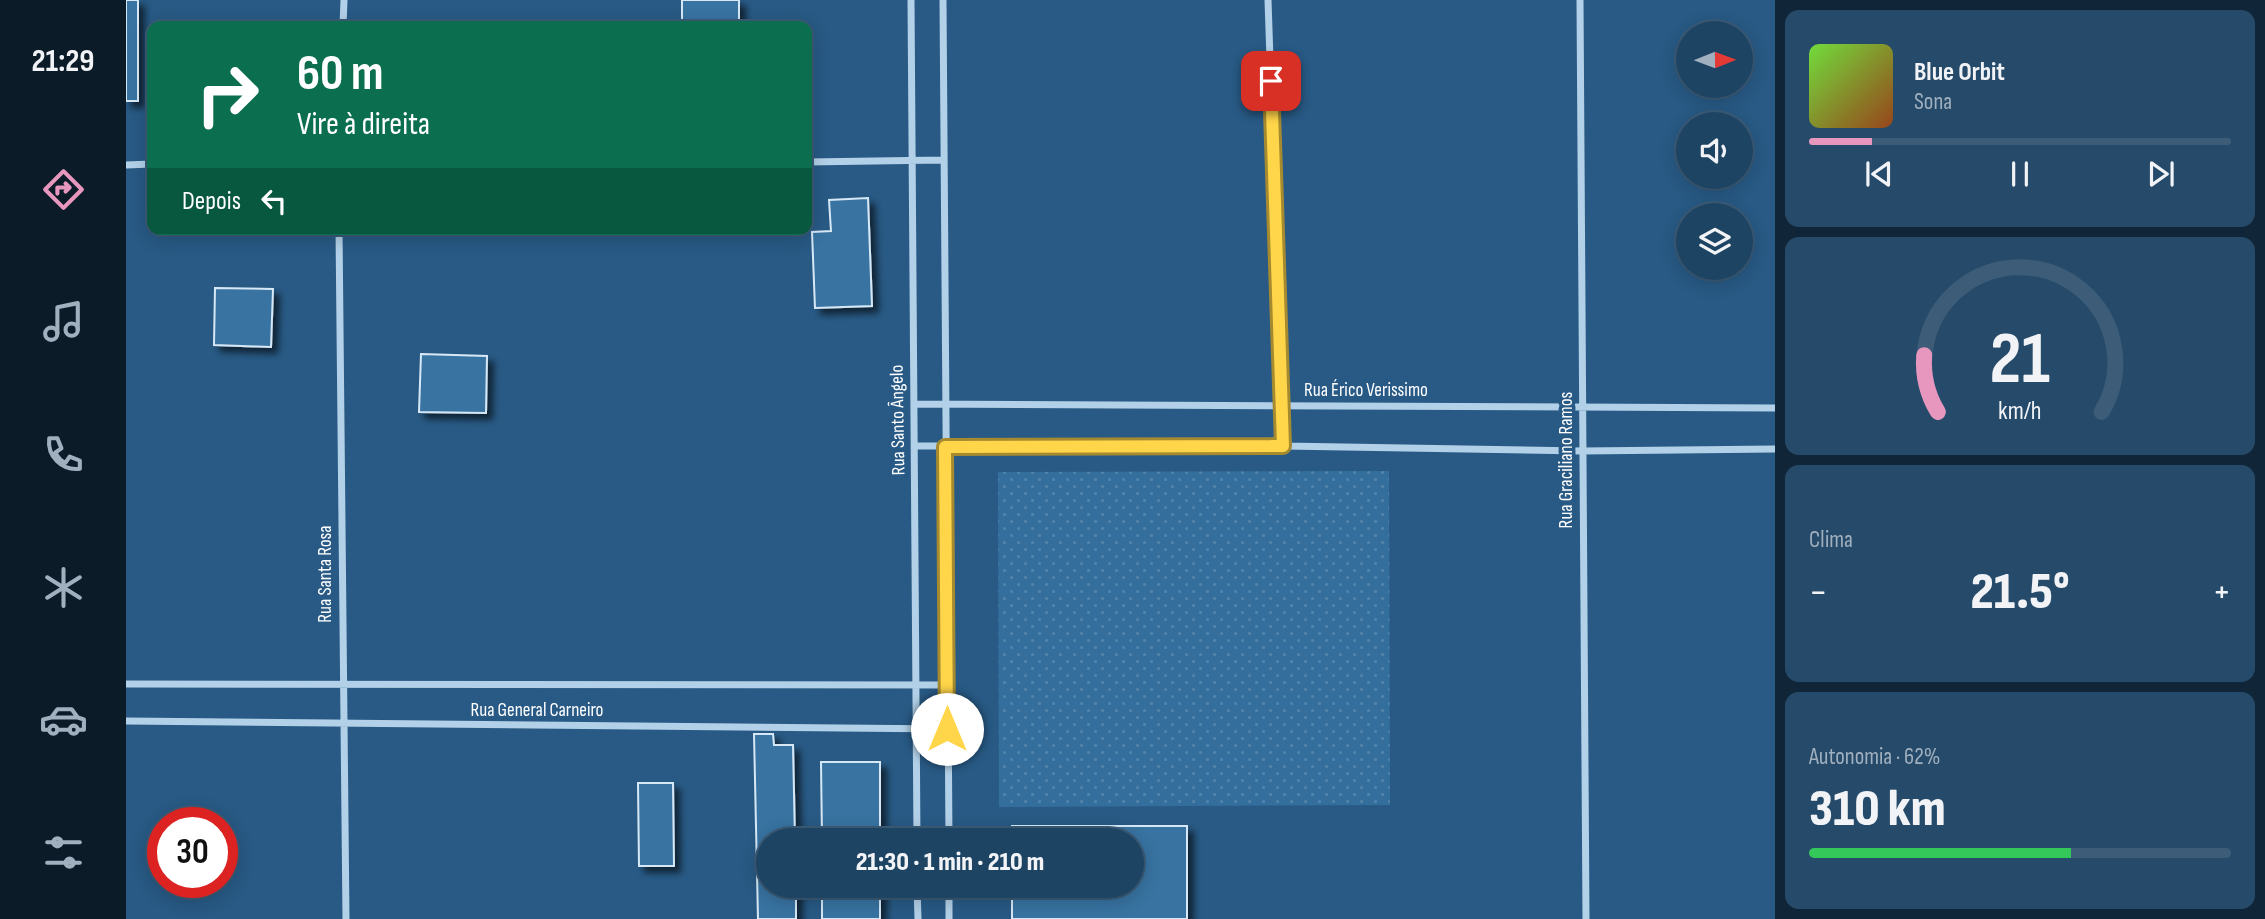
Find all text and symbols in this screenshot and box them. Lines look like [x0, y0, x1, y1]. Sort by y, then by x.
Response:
north arrow [1676, 21, 1754, 98]
map controls [1676, 21, 1753, 280]
text: 21:29 [32, 42, 94, 81]
text: 60 m [297, 45, 384, 104]
icon: right [182, 49, 273, 140]
pin [1241, 51, 1301, 111]
text: Blue Orbit [1914, 57, 2005, 88]
icon: arrive [1252, 62, 1290, 100]
text: Sona [1914, 88, 1952, 116]
text: Vire à direita [297, 105, 430, 144]
button: sound [1676, 112, 1753, 189]
icon: previous [1860, 155, 1898, 193]
icon: pause [2001, 155, 2039, 193]
icon: next [2142, 155, 2180, 193]
icon: directions [39, 165, 88, 214]
icon: left [255, 182, 293, 220]
text: Depois [182, 186, 241, 217]
button: layers [1676, 203, 1753, 280]
icon: music [39, 297, 88, 346]
text: 21 [1990, 316, 2050, 404]
street label: Rua Santo Ângelo [886, 365, 910, 475]
street label: Rua Érico Verissimo [1304, 379, 1428, 402]
street label: Rua Graciliano Ramos [1555, 391, 1578, 528]
text: km/h [1998, 396, 2042, 427]
icon: phone [39, 430, 88, 479]
street label: Rua Santa Rosa [314, 525, 337, 623]
text: Clima [1809, 526, 1853, 554]
text: 21.5° [1970, 561, 2070, 624]
icon: climate [39, 563, 88, 612]
text: − [1809, 570, 1828, 615]
text: + [2212, 570, 2231, 615]
position arrow [910, 692, 984, 766]
icon: car [39, 695, 88, 744]
street label: Rua General Carneiro [470, 699, 604, 722]
text: Autonomia · 62% [1809, 743, 1940, 771]
text: 310 km [1809, 778, 1946, 841]
speed limit sign: 30 [147, 807, 238, 898]
icon: filters [39, 828, 88, 877]
text: 21:30 · 1 min · 210 m [856, 847, 1044, 878]

